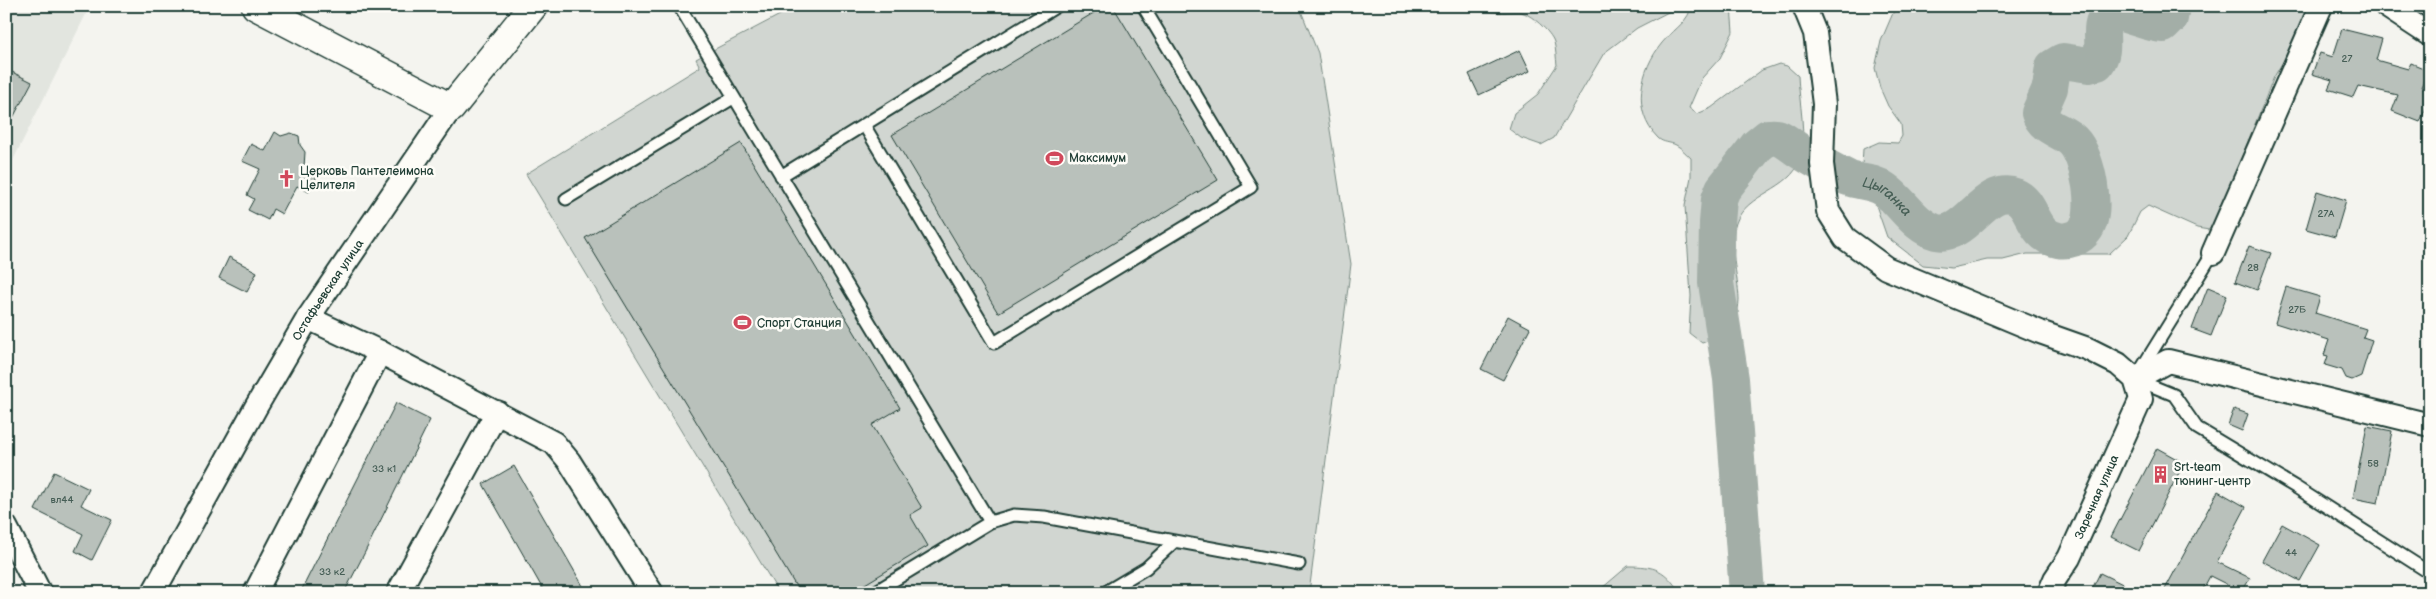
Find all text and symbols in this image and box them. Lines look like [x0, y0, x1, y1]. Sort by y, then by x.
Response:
house number: 27 [2342, 53, 2352, 65]
sports icon: Максимум [1045, 148, 1065, 168]
place label: Максимум [1069, 151, 1126, 166]
place label: Церковь Пантелеимона Целителя [300, 164, 434, 193]
church icon: Церковь Пантелеимона Целителя [276, 168, 296, 188]
water label: Цыганка [1861, 173, 1916, 219]
house number: 27А [2318, 208, 2335, 220]
street label: Остафьевская улица [289, 237, 367, 343]
house number: 28 [2247, 262, 2259, 274]
house number: 27Б [2288, 304, 2306, 316]
sports icon: Спорт Станция [733, 313, 753, 333]
place label: Спорт Станция [757, 316, 842, 331]
street label: Заречная улица [2072, 452, 2122, 542]
house number: 58 [2367, 458, 2379, 470]
place label: Srt-team тюнинг-центр [2174, 460, 2251, 489]
house number: 33 к1 [372, 463, 396, 475]
building icon: Srt-team тюнинг-центр [2150, 464, 2170, 484]
house number: вл44 [50, 494, 74, 506]
house number: 44 [2285, 547, 2297, 559]
house number: 33 к2 [319, 566, 345, 578]

